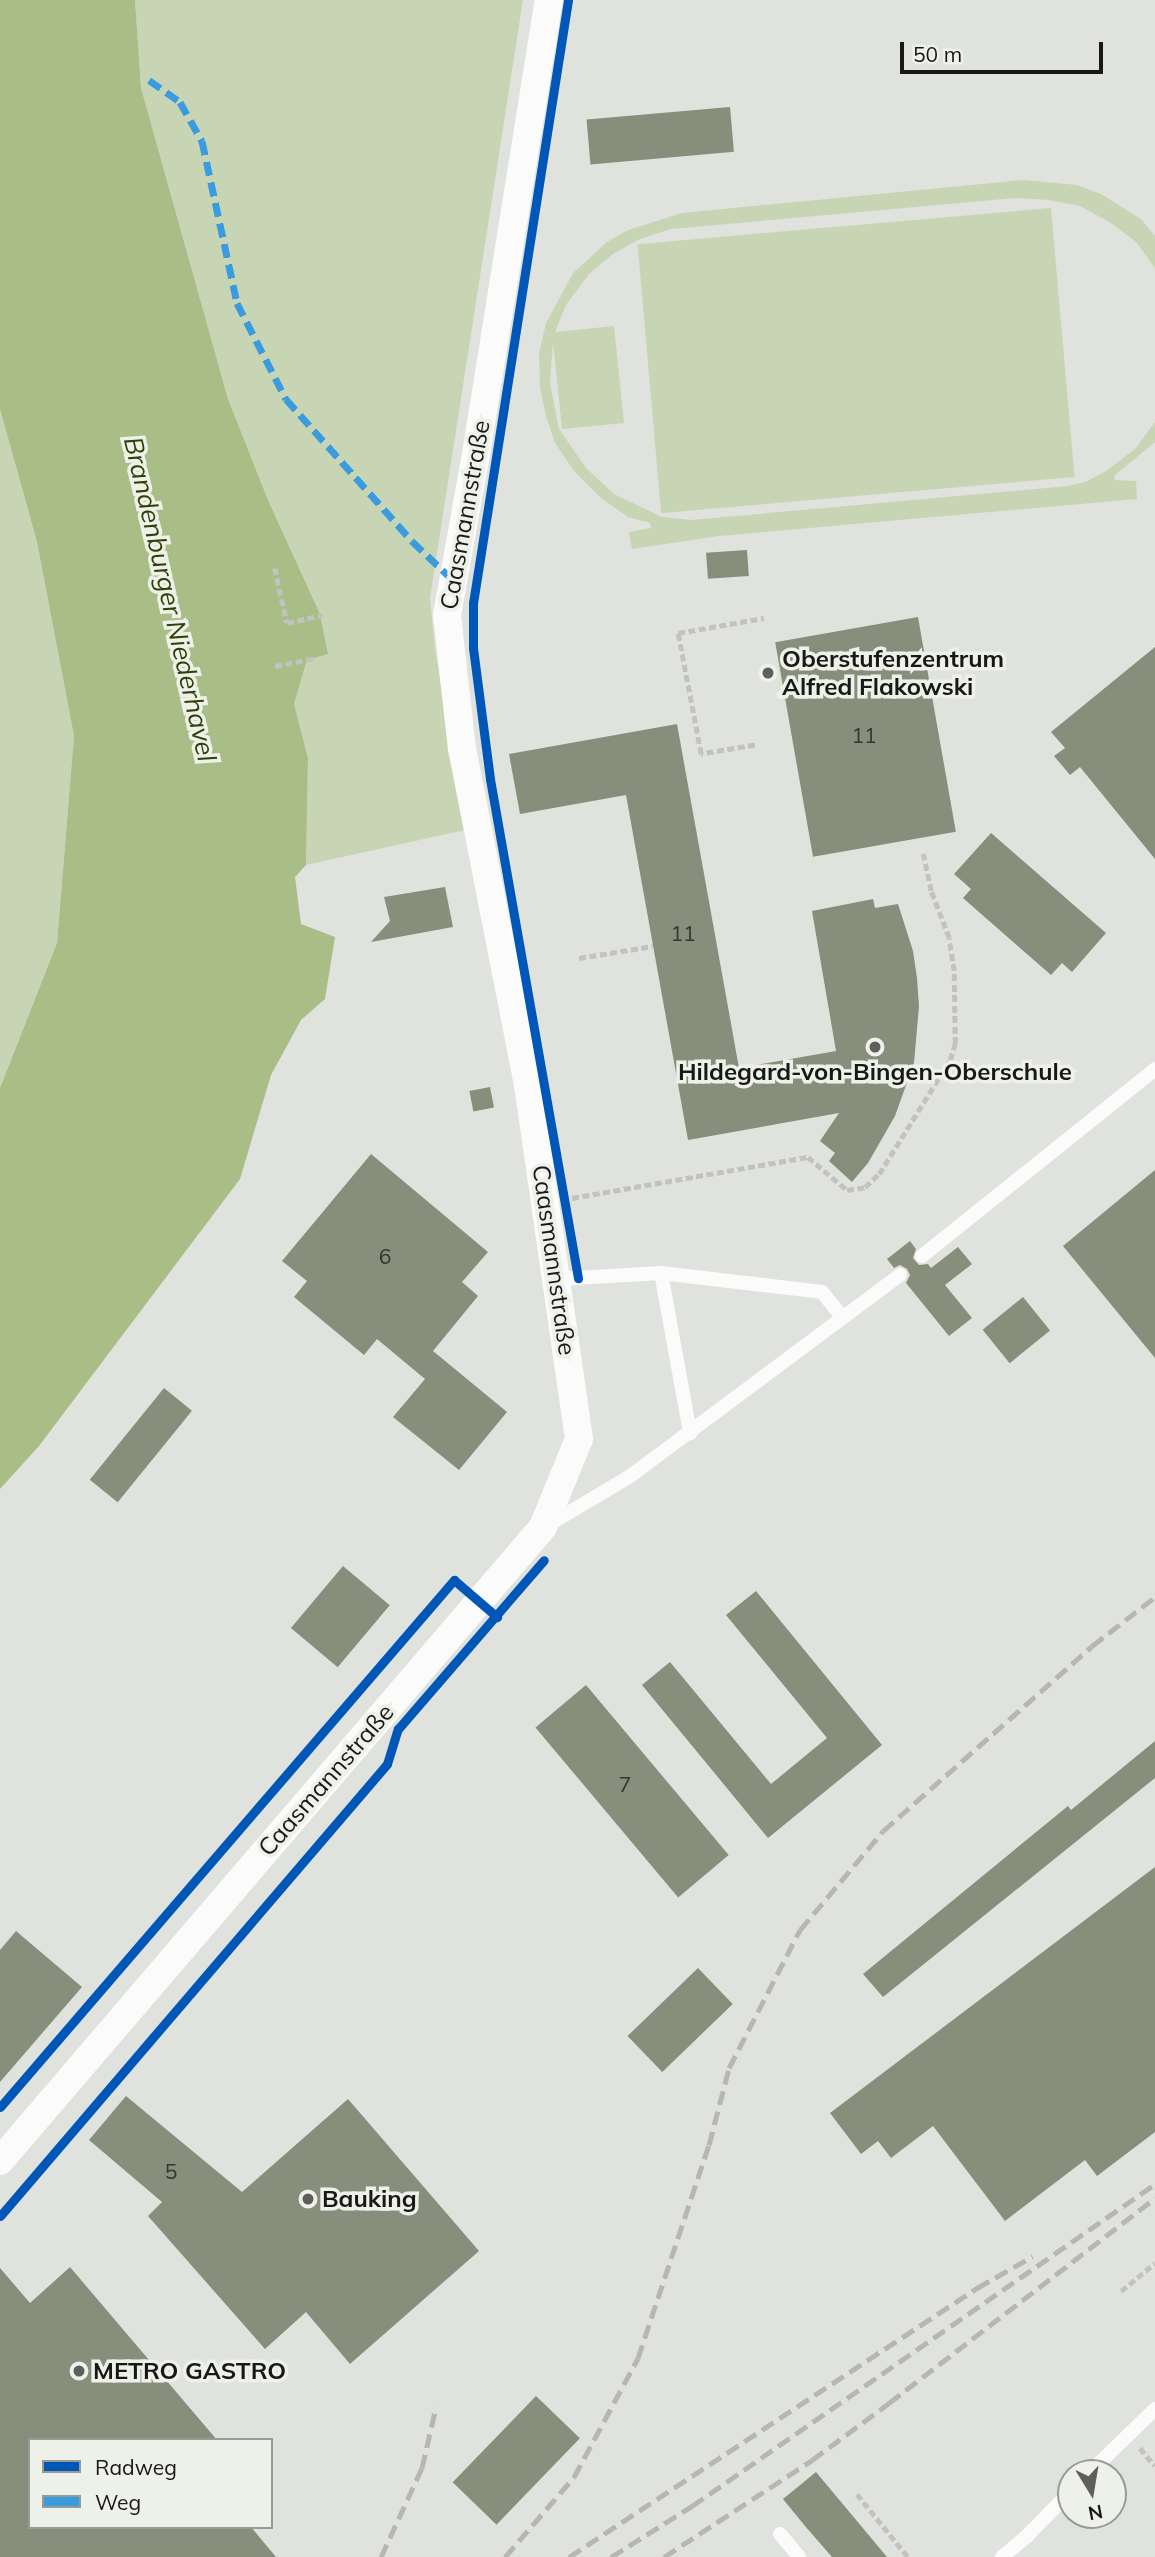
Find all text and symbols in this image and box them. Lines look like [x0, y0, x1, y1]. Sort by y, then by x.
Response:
scale bar [903, 28, 1106, 72]
text: 50 m [913, 41, 962, 67]
street label: Caasmannstraße [434, 418, 496, 612]
water label: Brandenburger Niederhavel [117, 434, 223, 764]
place label: Oberstufenzentrum Alfred Flakowski [782, 645, 1004, 701]
marker: Oberstufenzentrum Alfred Flakowski [760, 665, 776, 681]
house number: 11 [851, 722, 877, 748]
house number: 11 [670, 920, 696, 946]
marker: Hildegard-von-Bingen-Oberschule [867, 1039, 883, 1055]
place label: Hildegard-von-Bingen-Oberschule [678, 1058, 1072, 1086]
street label: Caasmannstraße [526, 1163, 582, 1357]
house number: 6 [379, 1243, 391, 1269]
street label: Caasmannstraße [252, 1698, 400, 1862]
house number: 7 [619, 1771, 631, 1797]
house number: 5 [165, 2158, 177, 2184]
place label: Bauking [322, 2185, 417, 2213]
marker: Bauking [300, 2191, 316, 2207]
place label: METRO GASTRO [93, 2357, 286, 2385]
marker: METRO GASTRO [71, 2363, 87, 2379]
legend [28, 2438, 273, 2529]
text: Radweg [95, 2454, 177, 2480]
north arrow [1057, 2459, 1127, 2529]
text: Weg [95, 2489, 141, 2515]
text: N [1086, 2500, 1105, 2526]

